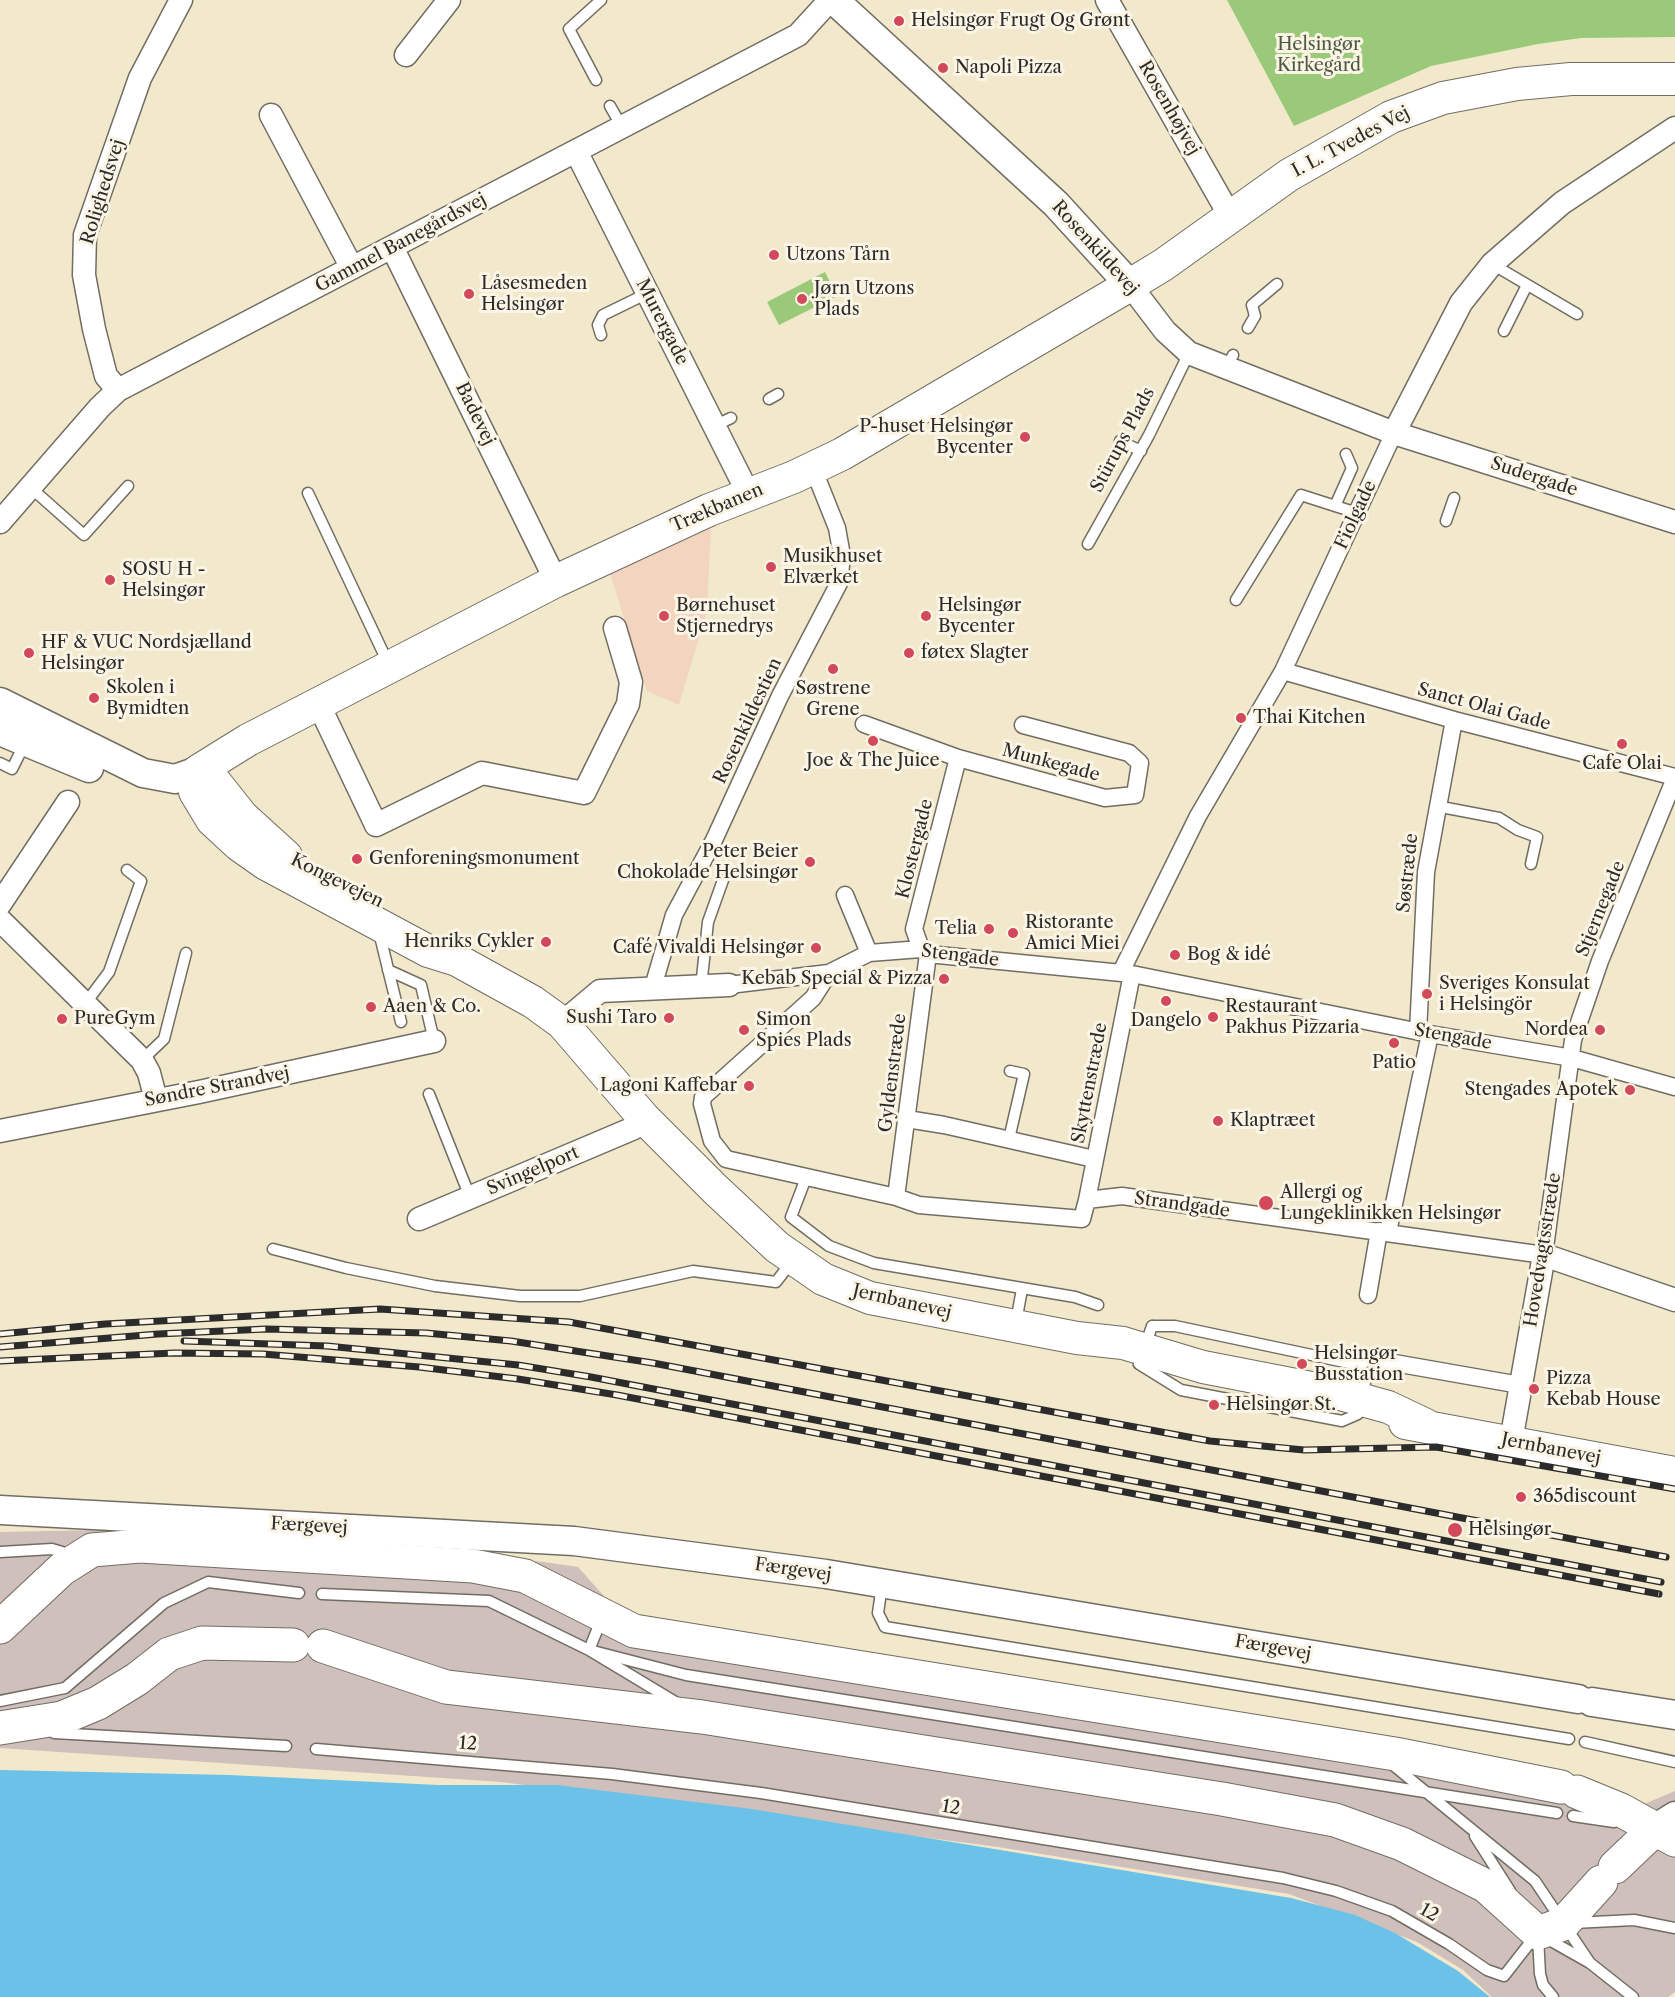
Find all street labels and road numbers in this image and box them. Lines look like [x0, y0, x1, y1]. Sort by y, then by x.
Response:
street label: Rosenhøjvej [1133, 57, 1205, 159]
street label: I. L. Tvedes Vej [1289, 102, 1413, 182]
street label: Rolighedsvej [77, 137, 129, 247]
street label: Gammel Banegårdsvej [312, 189, 490, 297]
street label: Rosenkildevej [1047, 196, 1143, 300]
street label: Murergade [631, 275, 693, 369]
street label: Badevej [451, 379, 499, 449]
street label: Stürups Plads [1086, 384, 1160, 496]
street label: Sudergade [1488, 453, 1580, 501]
street label: Fiolgade [1331, 477, 1381, 553]
street label: Trækbanen [668, 479, 766, 537]
street label: Rosenkildestien [709, 655, 787, 787]
street label: Sanct Olai Gade [1415, 679, 1553, 735]
street label: Munkegade [1000, 740, 1102, 786]
street label: Klostergade [892, 797, 938, 901]
street label: Søstræde [1393, 832, 1423, 914]
street label: Kongevejen [287, 849, 387, 913]
street label: Stjernegade [1572, 858, 1630, 960]
street label: Stengade [920, 940, 1000, 972]
street label: Gyldenstræde [875, 1012, 911, 1134]
street label: Stengade [1412, 1020, 1494, 1054]
street label: Skyttenstræde [1068, 1021, 1112, 1145]
street label: Søndre Strandvej [143, 1062, 291, 1112]
street label: Svingelport [484, 1142, 582, 1200]
street label: Hovedvagtsstræde [1520, 1171, 1566, 1329]
street label: Strandgade [1133, 1188, 1231, 1222]
street label: Jernbanevej [850, 1280, 954, 1324]
street label: Jernbanevej [1499, 1429, 1603, 1469]
street label: Færgevej [270, 1513, 348, 1539]
street label: Færgevej [753, 1554, 833, 1586]
street label: Færgevej [1233, 1631, 1313, 1665]
street label: 12 [458, 1732, 478, 1756]
street label: 12 [940, 1796, 962, 1820]
street label: 12 [1416, 1899, 1442, 1927]

